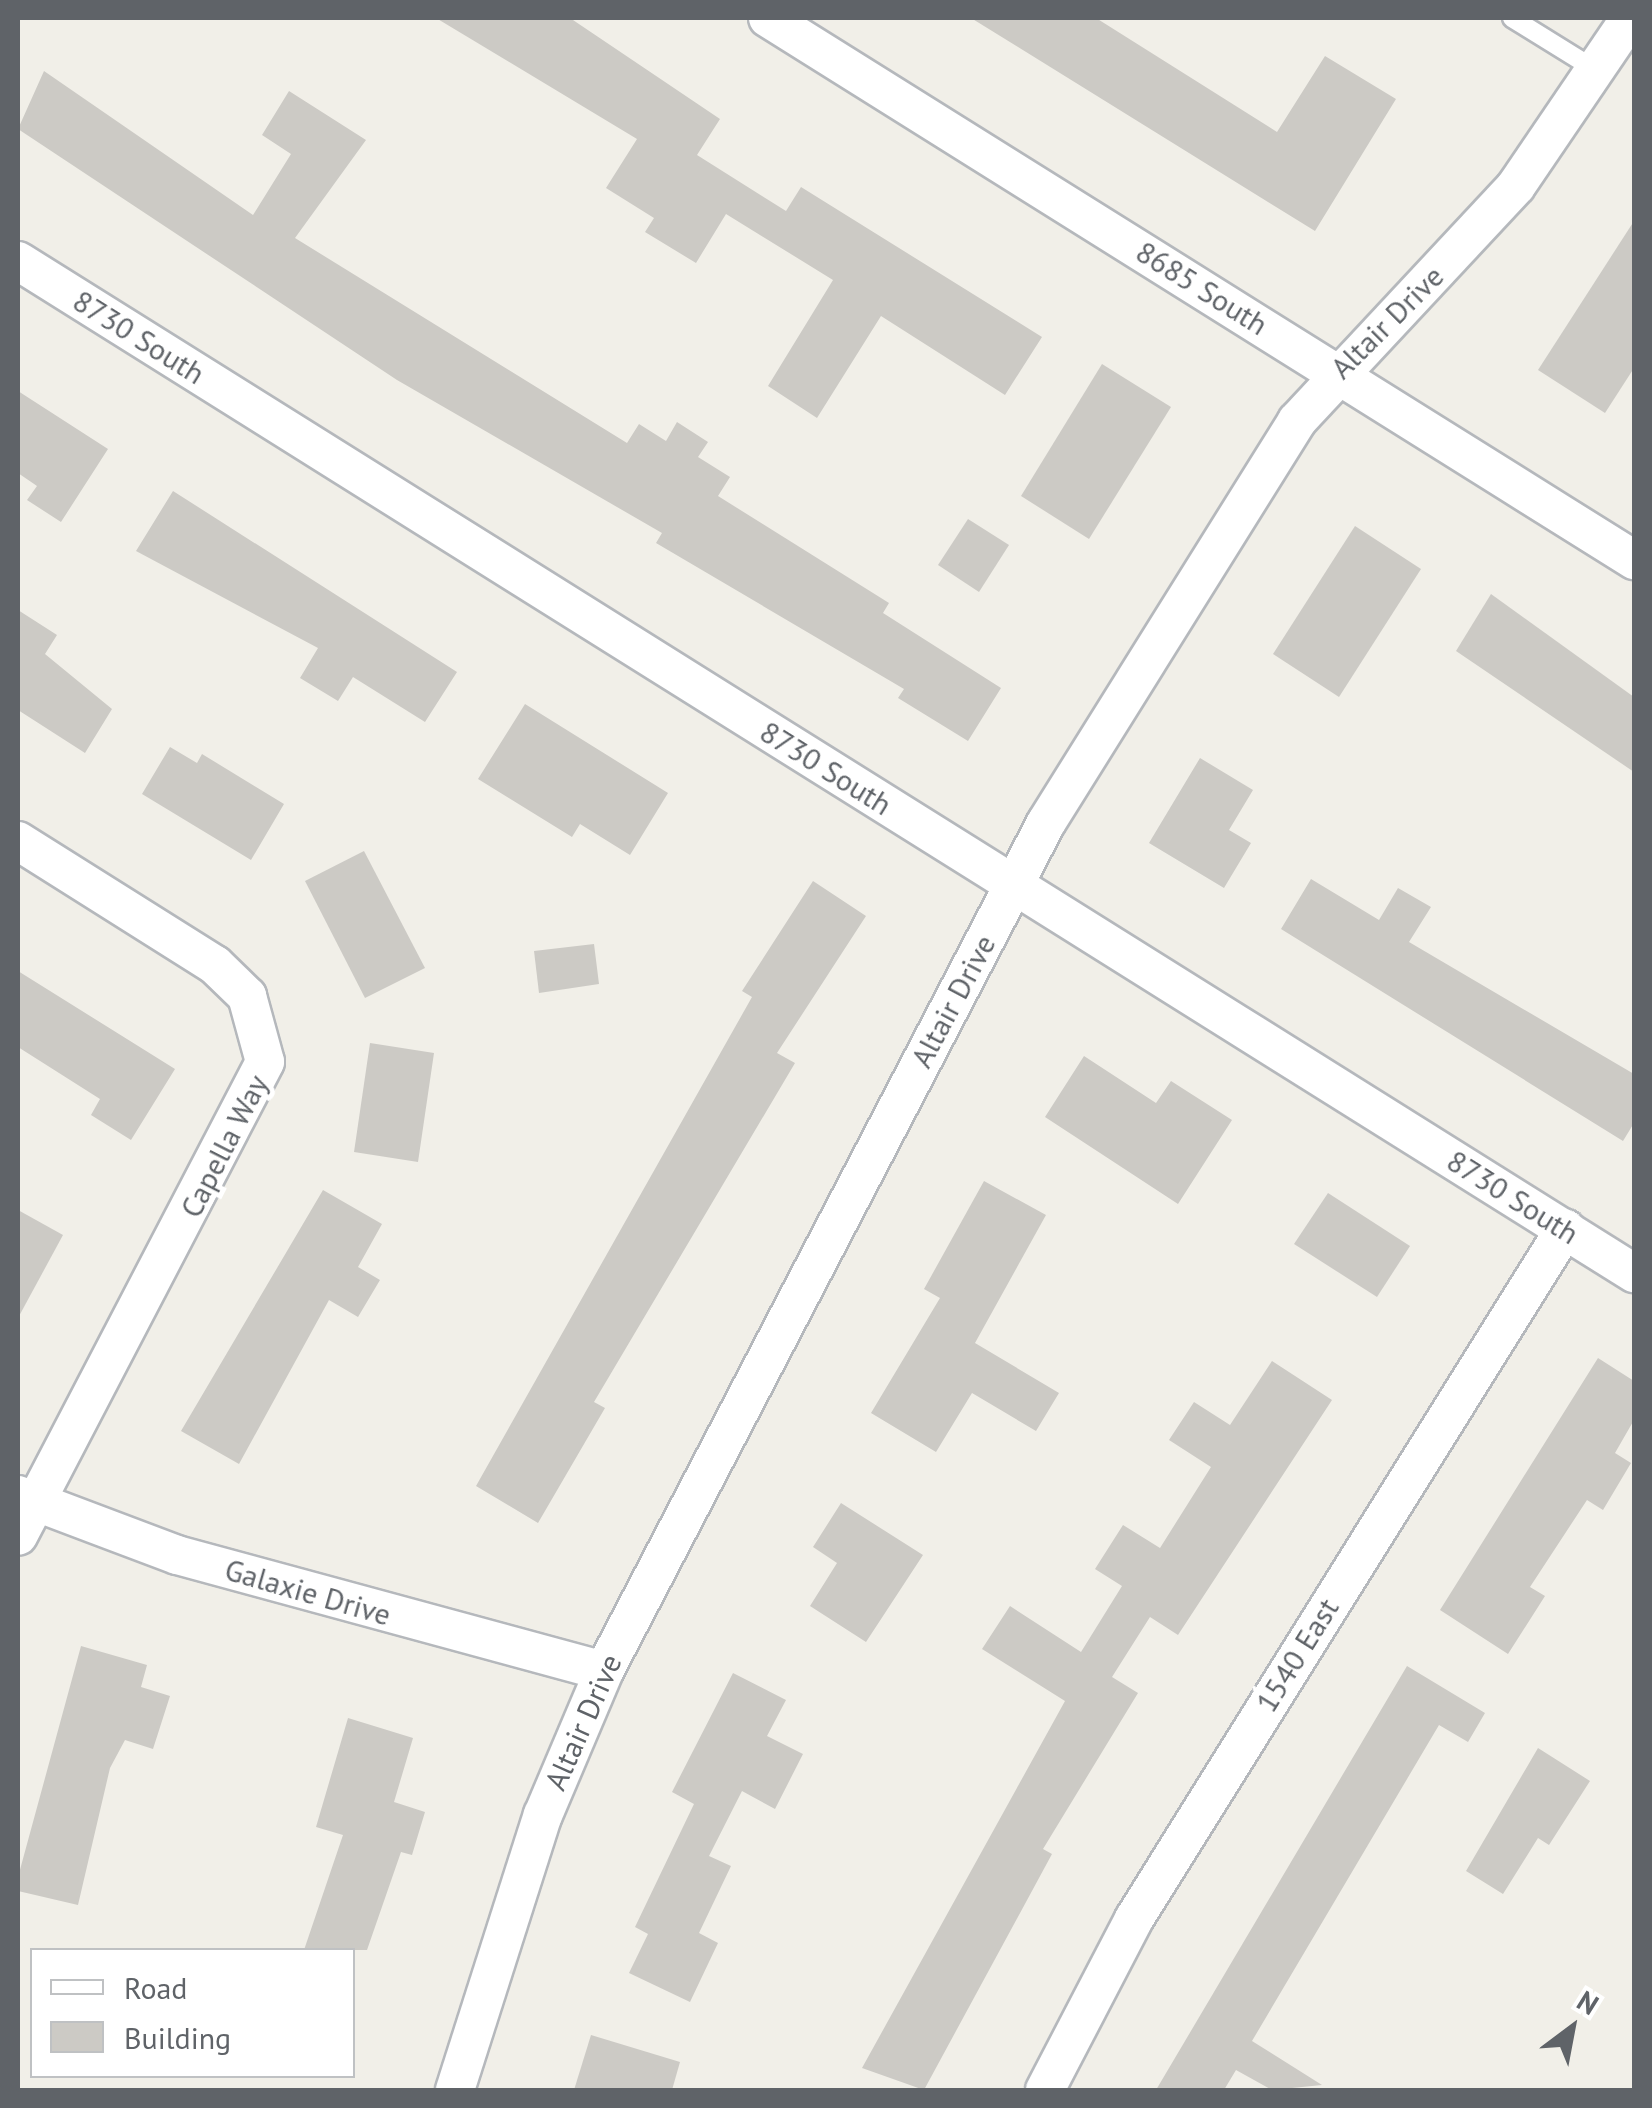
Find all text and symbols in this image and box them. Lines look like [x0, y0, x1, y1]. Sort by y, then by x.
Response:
street label: 8685 South [1130, 233, 1274, 343]
street label: Altair Drive [1323, 258, 1451, 386]
street label: 8730 South [67, 282, 211, 392]
street label: 8730 South [754, 713, 898, 823]
street label: Altair Drive [903, 929, 1003, 1073]
street label: Capella Way [173, 1068, 275, 1224]
street label: 8730 South [1441, 1142, 1585, 1252]
street label: Galaxie Drive [221, 1551, 395, 1633]
street label: 1540 East [1248, 1592, 1346, 1718]
street label: Altair Drive [537, 1649, 629, 1795]
legend [30, 1948, 355, 2078]
text: Road [124, 1968, 188, 2007]
north arrow [1522, 1978, 1622, 2078]
text: N [1571, 1982, 1606, 2023]
text: Building [124, 2018, 231, 2057]

